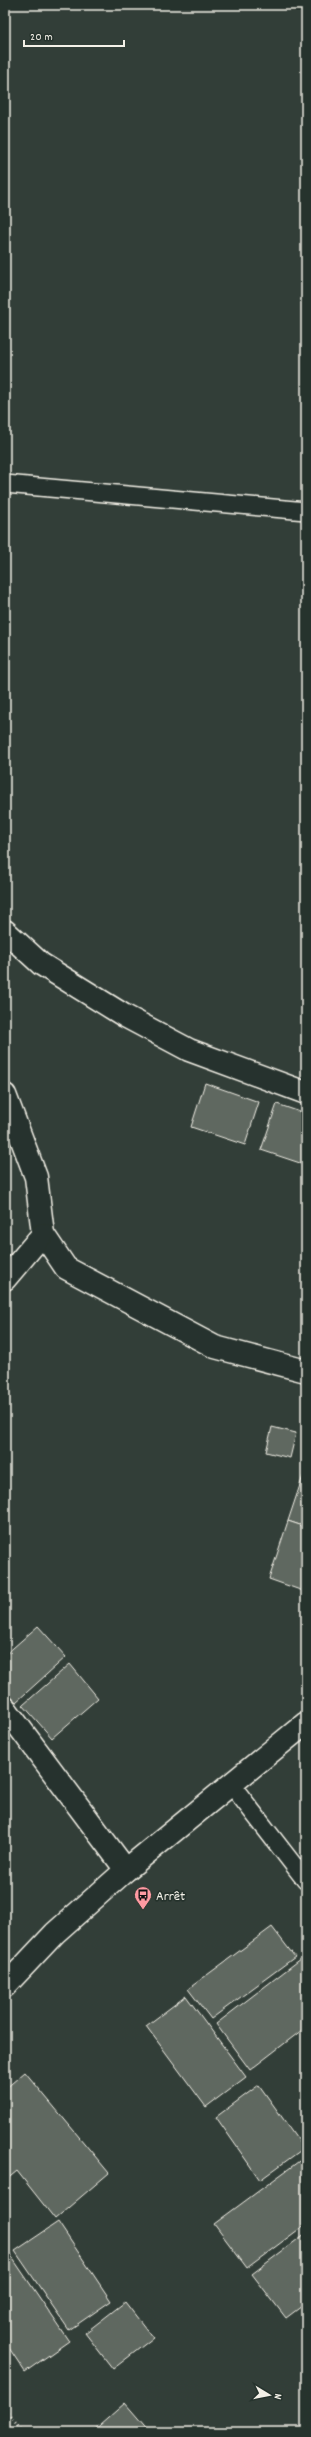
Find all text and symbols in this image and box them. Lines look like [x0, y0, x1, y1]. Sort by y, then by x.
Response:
scale bar [24, 22, 124, 48]
text: 20 m [30, 29, 53, 46]
bus stop icon: Arrêt [133, 1885, 153, 1910]
place label: Arrêt [156, 1887, 185, 1907]
north arrow [249, 2375, 289, 2415]
text: N [268, 2392, 285, 2401]

